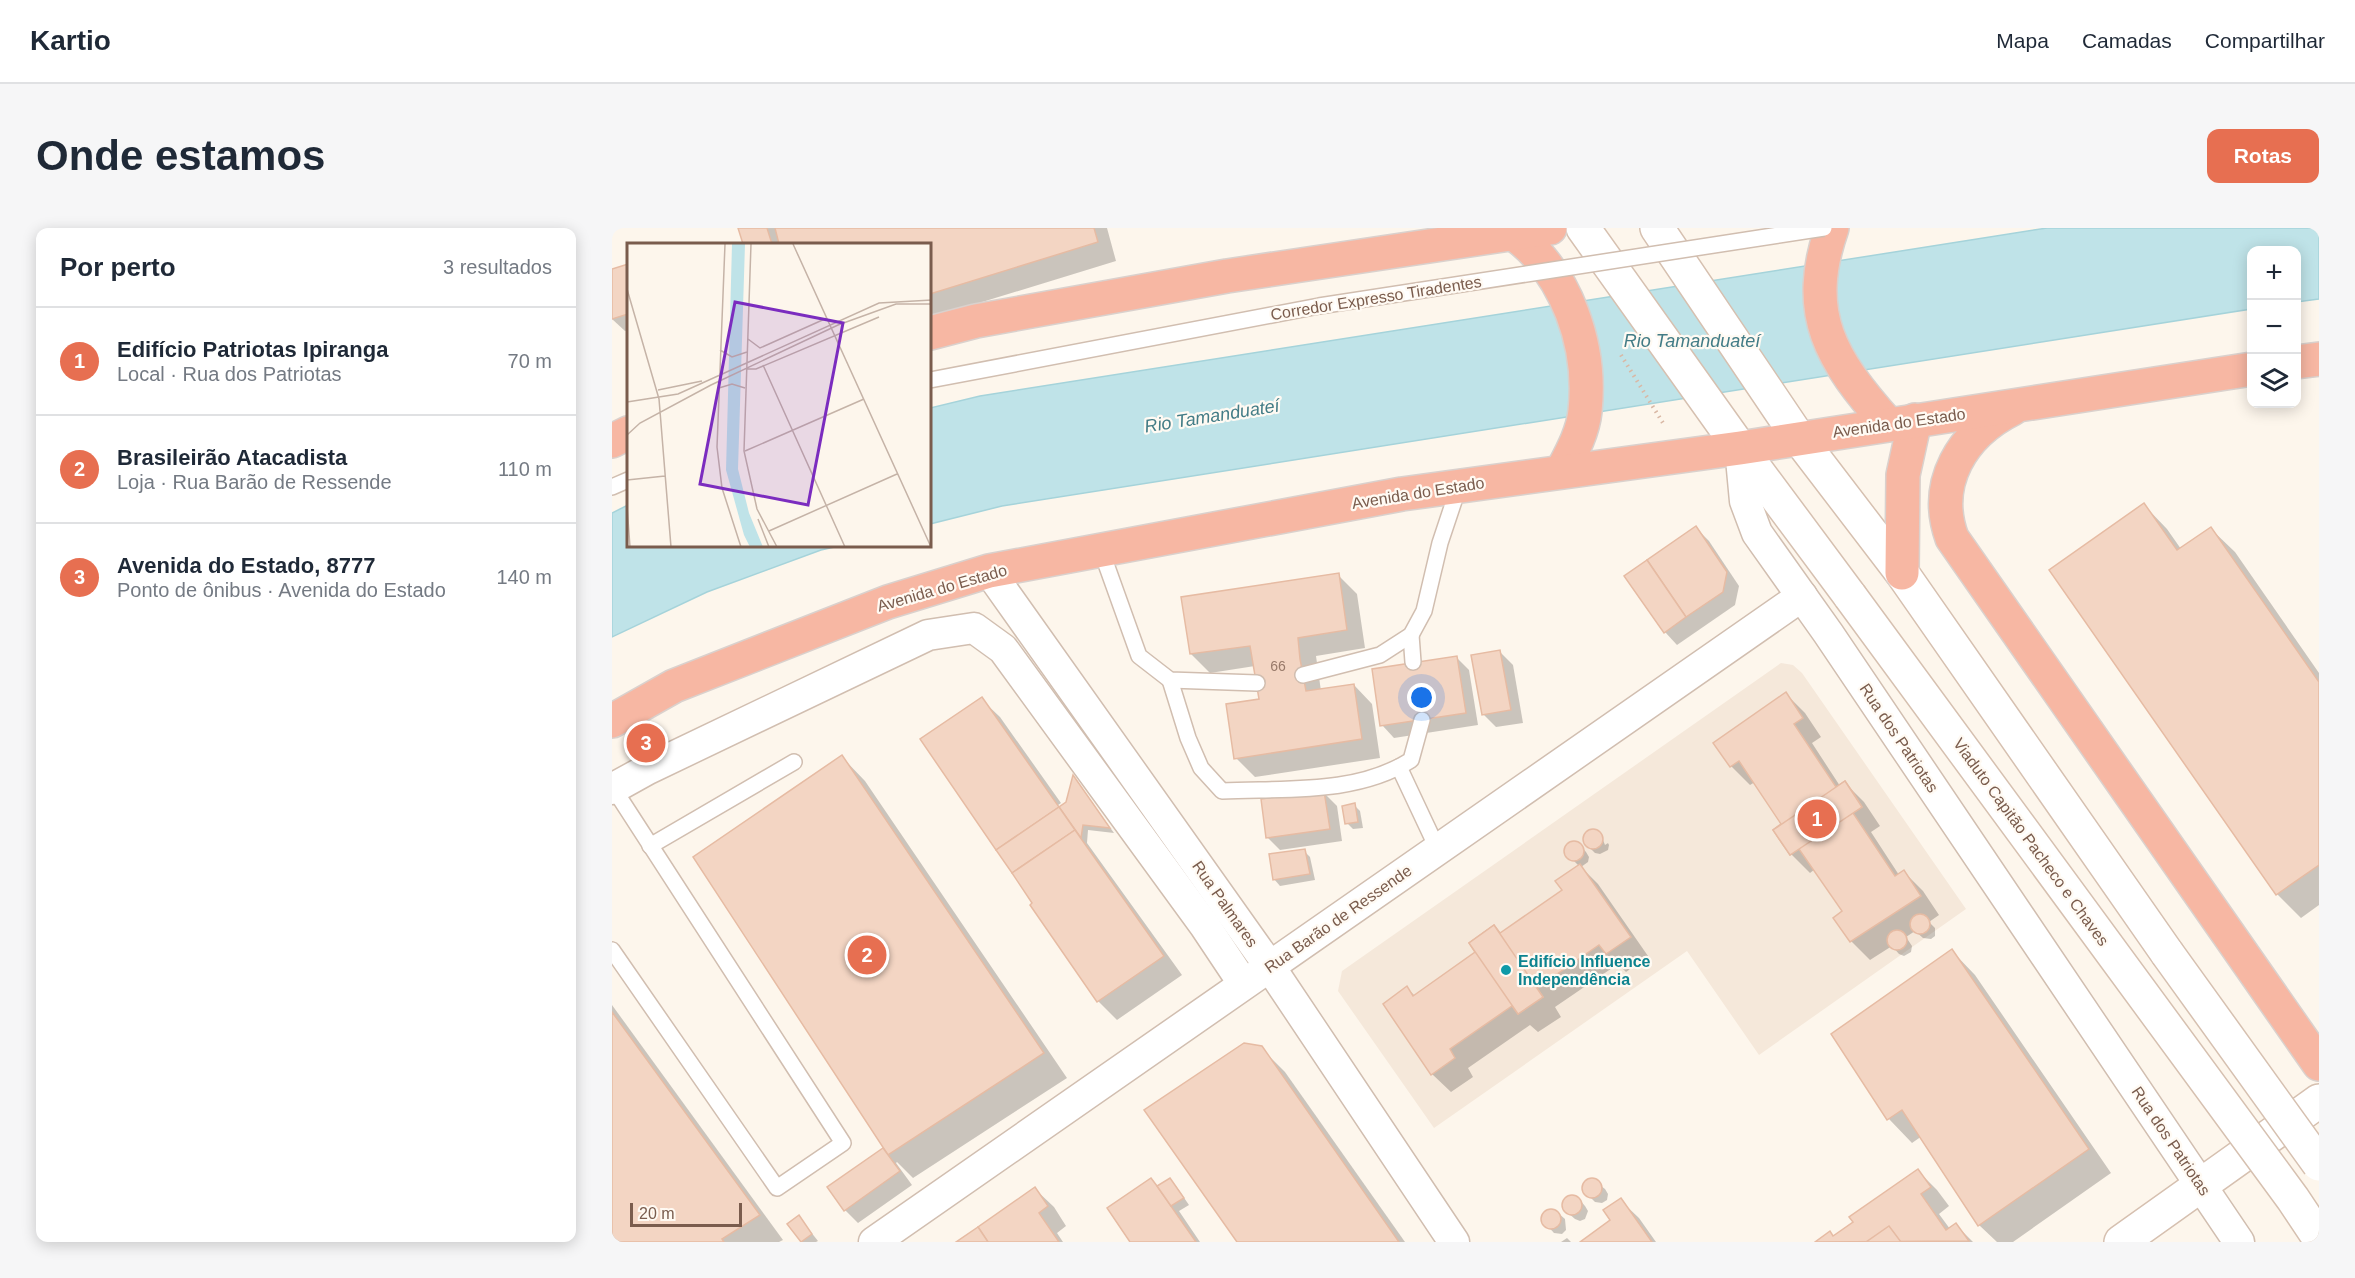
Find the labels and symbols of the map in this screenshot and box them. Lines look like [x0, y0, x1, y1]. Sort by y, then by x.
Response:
inset map [627, 243, 932, 548]
street label: Corredor Expresso Tiradentes [1269, 273, 1483, 323]
water label: Rio Tamanduateí [1624, 331, 1762, 351]
water label: Rio Tamanduateí [1143, 395, 1283, 437]
street label: Avenida do Estado [1831, 405, 1967, 441]
street label: Avenida do Estado [1350, 474, 1486, 512]
street label: Avenida do Estado [875, 561, 1009, 615]
house number: 66 [1270, 658, 1286, 674]
street label: Rua dos Patriotas [1856, 681, 1942, 795]
your location [1407, 683, 1436, 712]
pin: 3 [627, 720, 666, 766]
street label: Viaduto Capitão Pacheco e Chaves [1950, 735, 2112, 949]
pin: 1 [1798, 796, 1836, 842]
street label: Rua Palmares [1189, 858, 1261, 950]
street label: Rua Barão de Ressende [1261, 862, 1415, 976]
pin: 2 [848, 932, 886, 978]
place label: Edifício Influence Independência [1518, 953, 1651, 988]
marker: Edifício Influence Independência [1499, 963, 1513, 977]
street label: Rua dos Patriotas [2128, 1084, 2214, 1198]
scale bar [630, 1200, 742, 1228]

